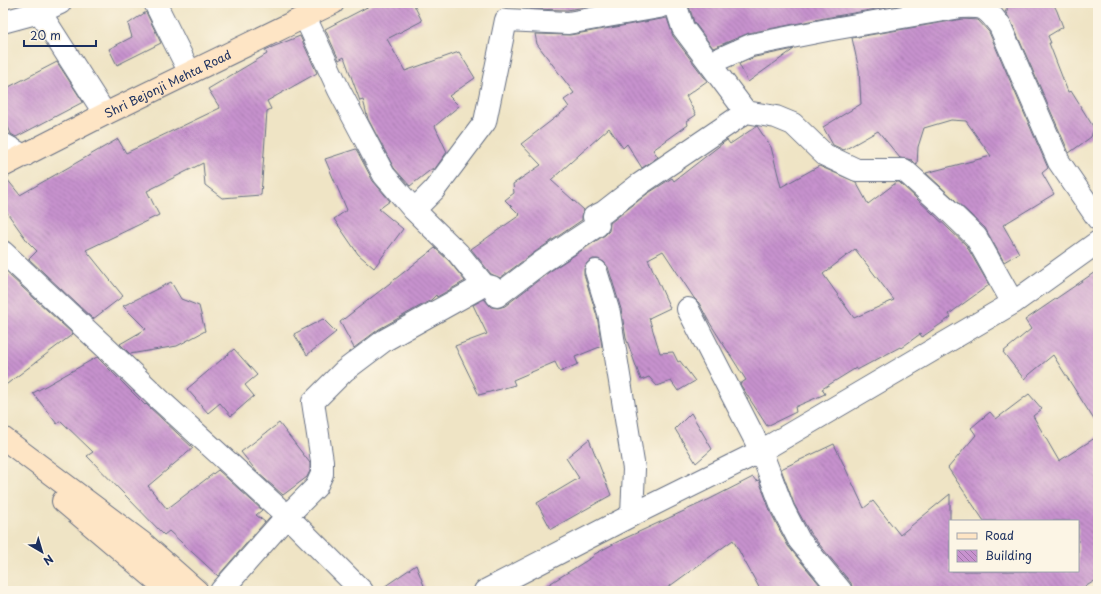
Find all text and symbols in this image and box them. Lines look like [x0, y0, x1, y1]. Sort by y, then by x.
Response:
scale bar [24, 22, 96, 48]
text: 20 m [30, 26, 61, 44]
street label: Shri Bejonji Mehta Road [101, 45, 234, 122]
legend [949, 520, 1079, 572]
text: Road [985, 526, 1014, 544]
north arrow [22, 532, 62, 572]
text: Building [985, 546, 1032, 564]
text: N [40, 551, 57, 570]

